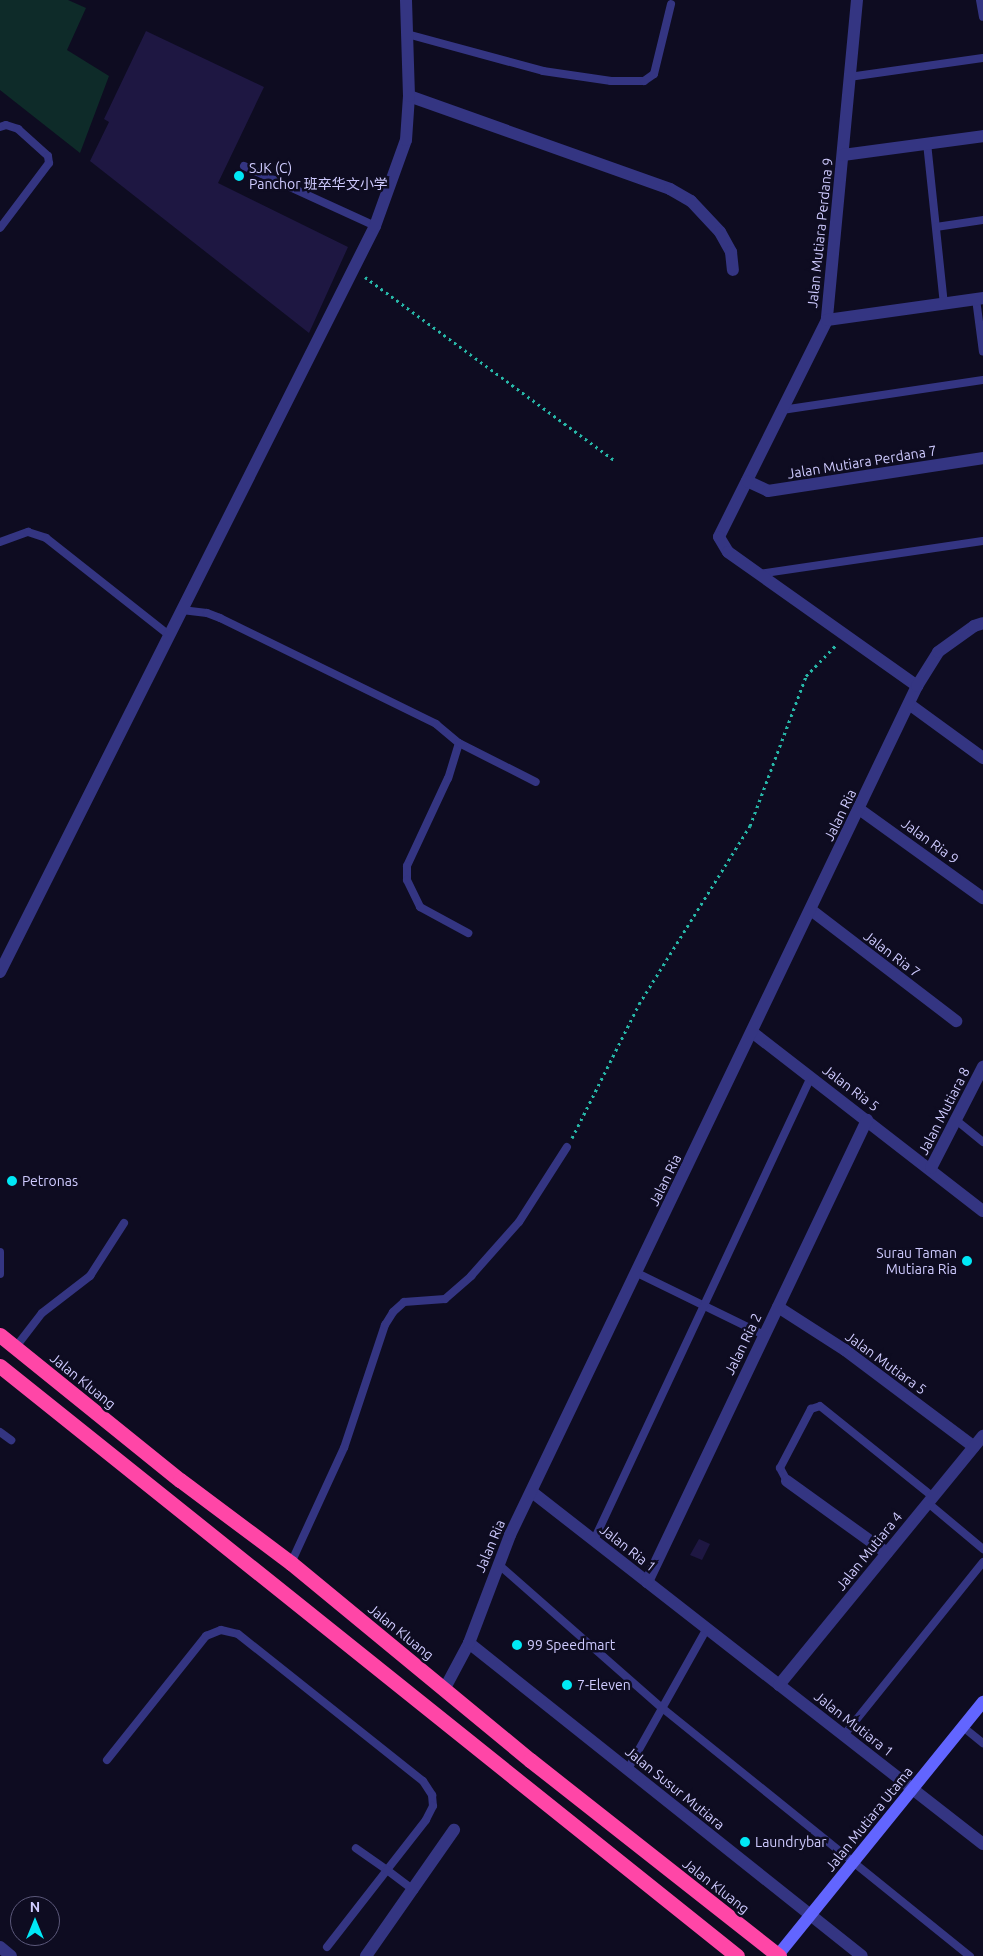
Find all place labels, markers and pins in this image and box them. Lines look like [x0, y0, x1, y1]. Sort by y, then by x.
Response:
place label: SJK (C) Panchor 班卒华文小学 [249, 160, 388, 192]
marker: SJK (C) Panchor 班卒华文小学 [233, 170, 245, 182]
place label: Petronas [22, 1173, 78, 1189]
marker: Petronas [6, 1175, 18, 1187]
place label: Surau Taman Mutiara Ria [876, 1245, 957, 1278]
marker: Surau Taman Mutiara Ria [961, 1255, 973, 1267]
place label: 99 Speedmart [527, 1637, 615, 1653]
marker: 99 Speedmart [511, 1639, 523, 1651]
place label: 7-Eleven [577, 1677, 631, 1693]
marker: 7-Eleven [561, 1679, 573, 1691]
place label: Laundrybar [755, 1834, 827, 1850]
marker: Laundrybar [739, 1836, 751, 1848]

